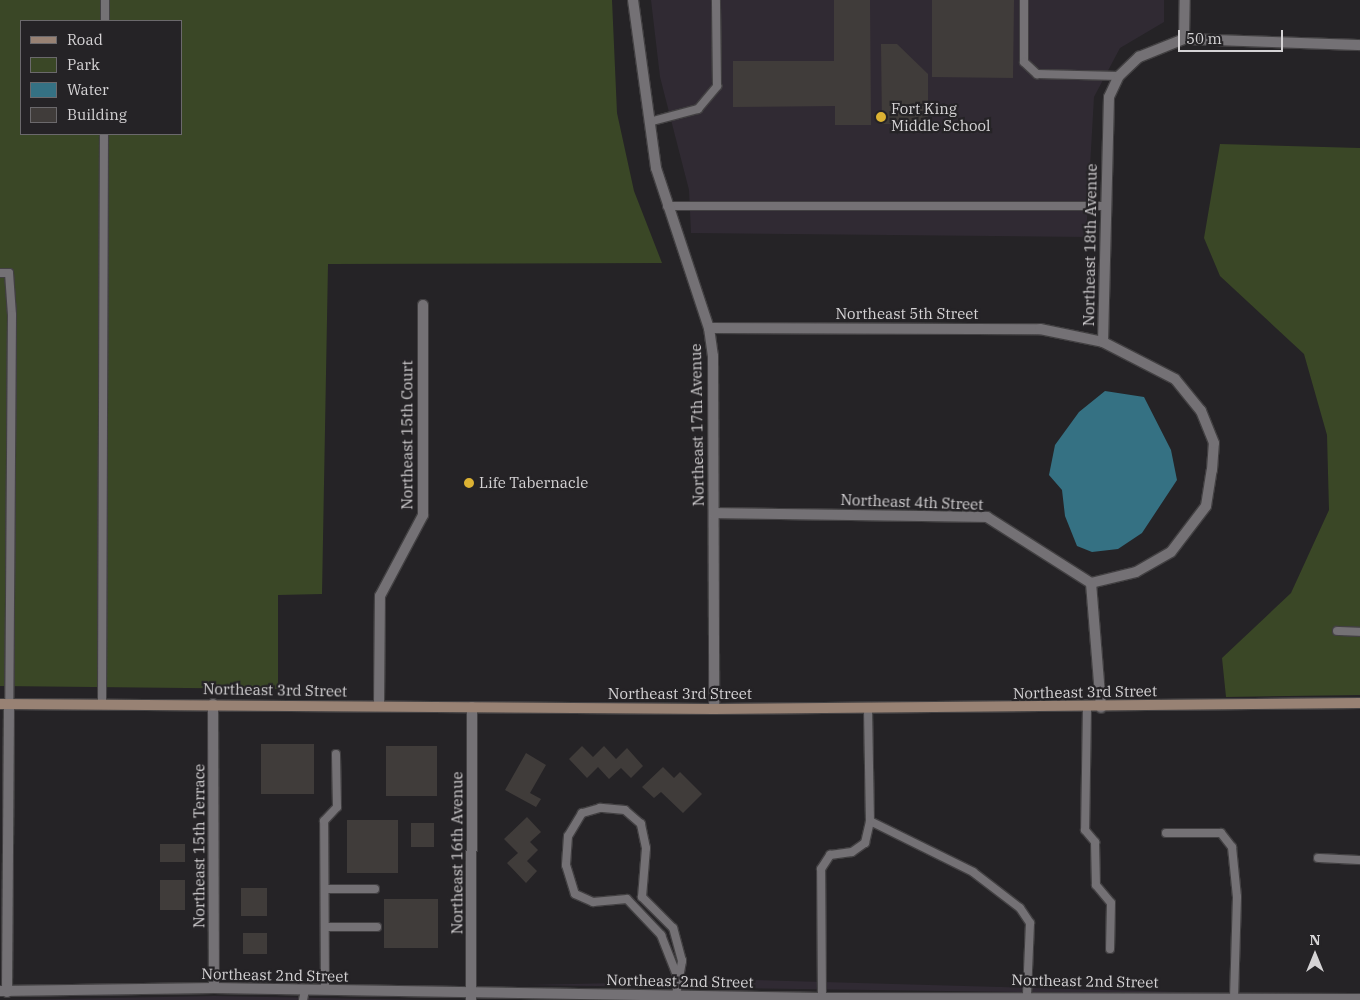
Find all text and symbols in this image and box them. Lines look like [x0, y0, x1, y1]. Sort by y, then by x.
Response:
legend [20, 20, 182, 135]
scale bar [1180, 20, 1285, 52]
text: 50 m [1186, 29, 1222, 48]
text: Road [67, 30, 103, 49]
text: Park [67, 55, 100, 74]
text: Water [67, 80, 109, 99]
place label: Fort King Middle School [891, 99, 991, 134]
text: Building [67, 105, 127, 124]
marker: Fort King Middle School [875, 111, 887, 123]
street label: Northeast 18th Avenue [1080, 163, 1100, 327]
street label: Northeast 5th Street [835, 305, 979, 323]
street label: Northeast 17th Avenue [687, 343, 707, 507]
street label: Northeast 15th Court [398, 360, 416, 510]
place label: Life Tabernacle [479, 474, 588, 492]
marker: Life Tabernacle [463, 477, 475, 489]
street label: Northeast 4th Street [840, 491, 984, 513]
street label: Northeast 3rd Street [203, 680, 347, 700]
street label: Northeast 3rd Street [1013, 682, 1157, 702]
street label: Northeast 3rd Street [608, 685, 752, 703]
street label: Northeast 15th Terrace [190, 764, 208, 928]
street label: Northeast 16th Avenue [448, 772, 466, 934]
north arrow [1290, 930, 1340, 980]
text: N [1309, 931, 1321, 949]
street label: Northeast 2nd Street [201, 965, 349, 985]
street label: Northeast 2nd Street [606, 971, 754, 991]
street label: Northeast 2nd Street [1011, 971, 1159, 991]

